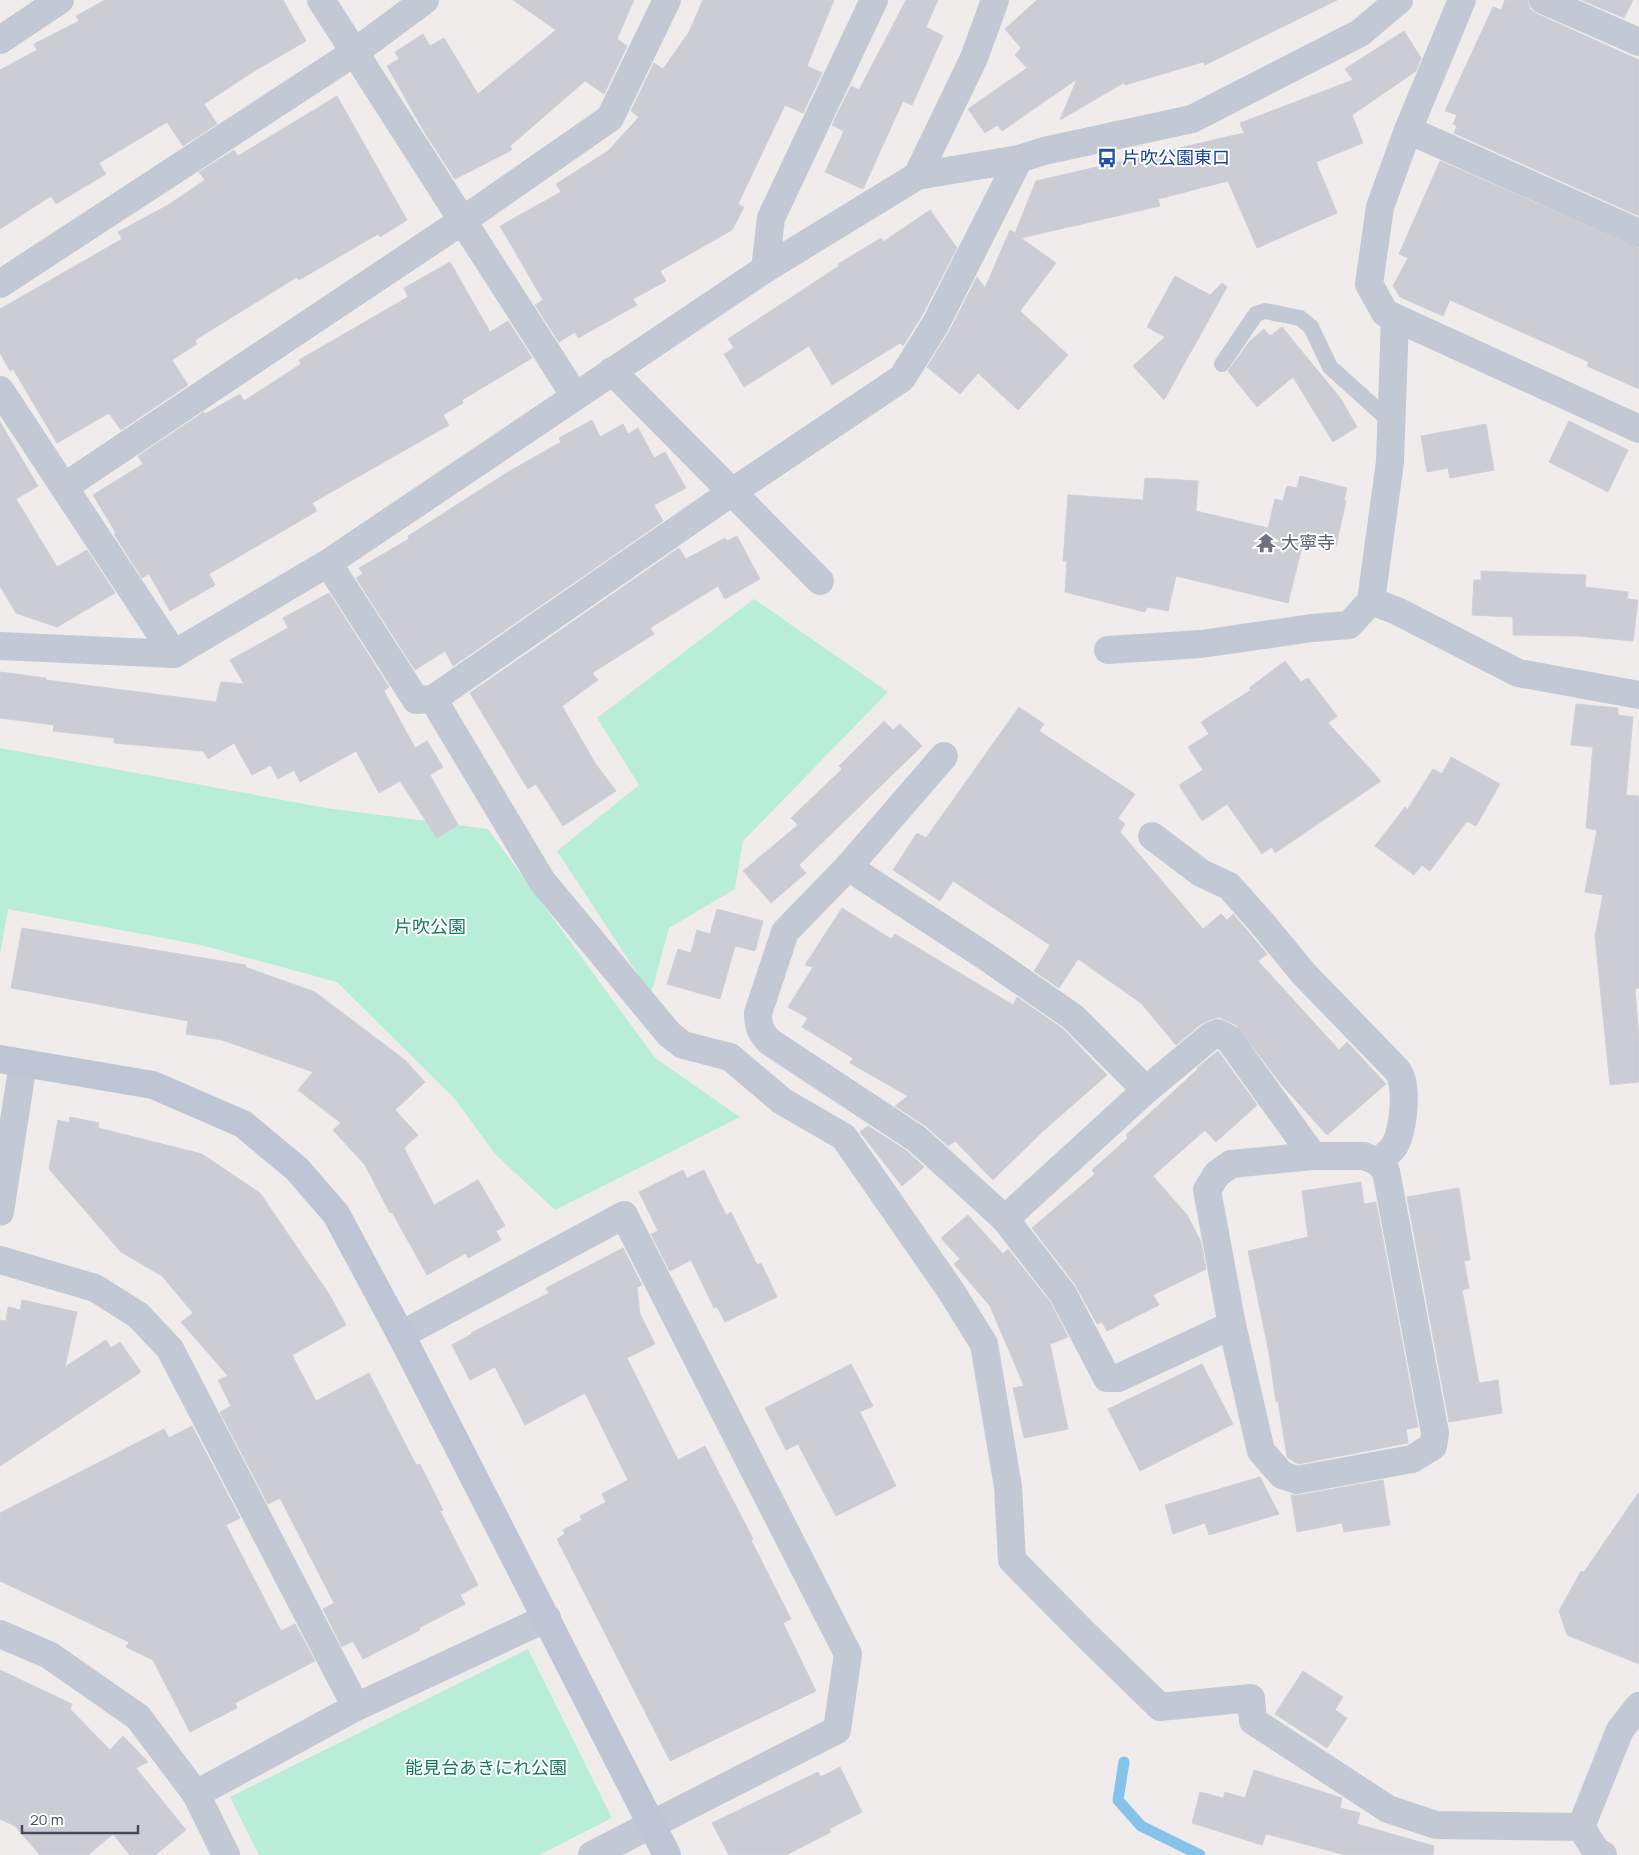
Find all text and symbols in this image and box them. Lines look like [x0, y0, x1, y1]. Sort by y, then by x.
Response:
place label: 片吹公園東口 [1122, 145, 1230, 169]
bus stop icon: 片吹公園東口 [1096, 147, 1118, 169]
place label: 大寧寺 [1281, 530, 1335, 554]
temple icon: 大寧寺 [1255, 532, 1277, 554]
park label: 片吹公園 [394, 914, 466, 938]
park label: 能見台あきにれ公園 [405, 1755, 567, 1779]
scale bar [22, 1802, 139, 1834]
text: 20 m [30, 1809, 63, 1830]

